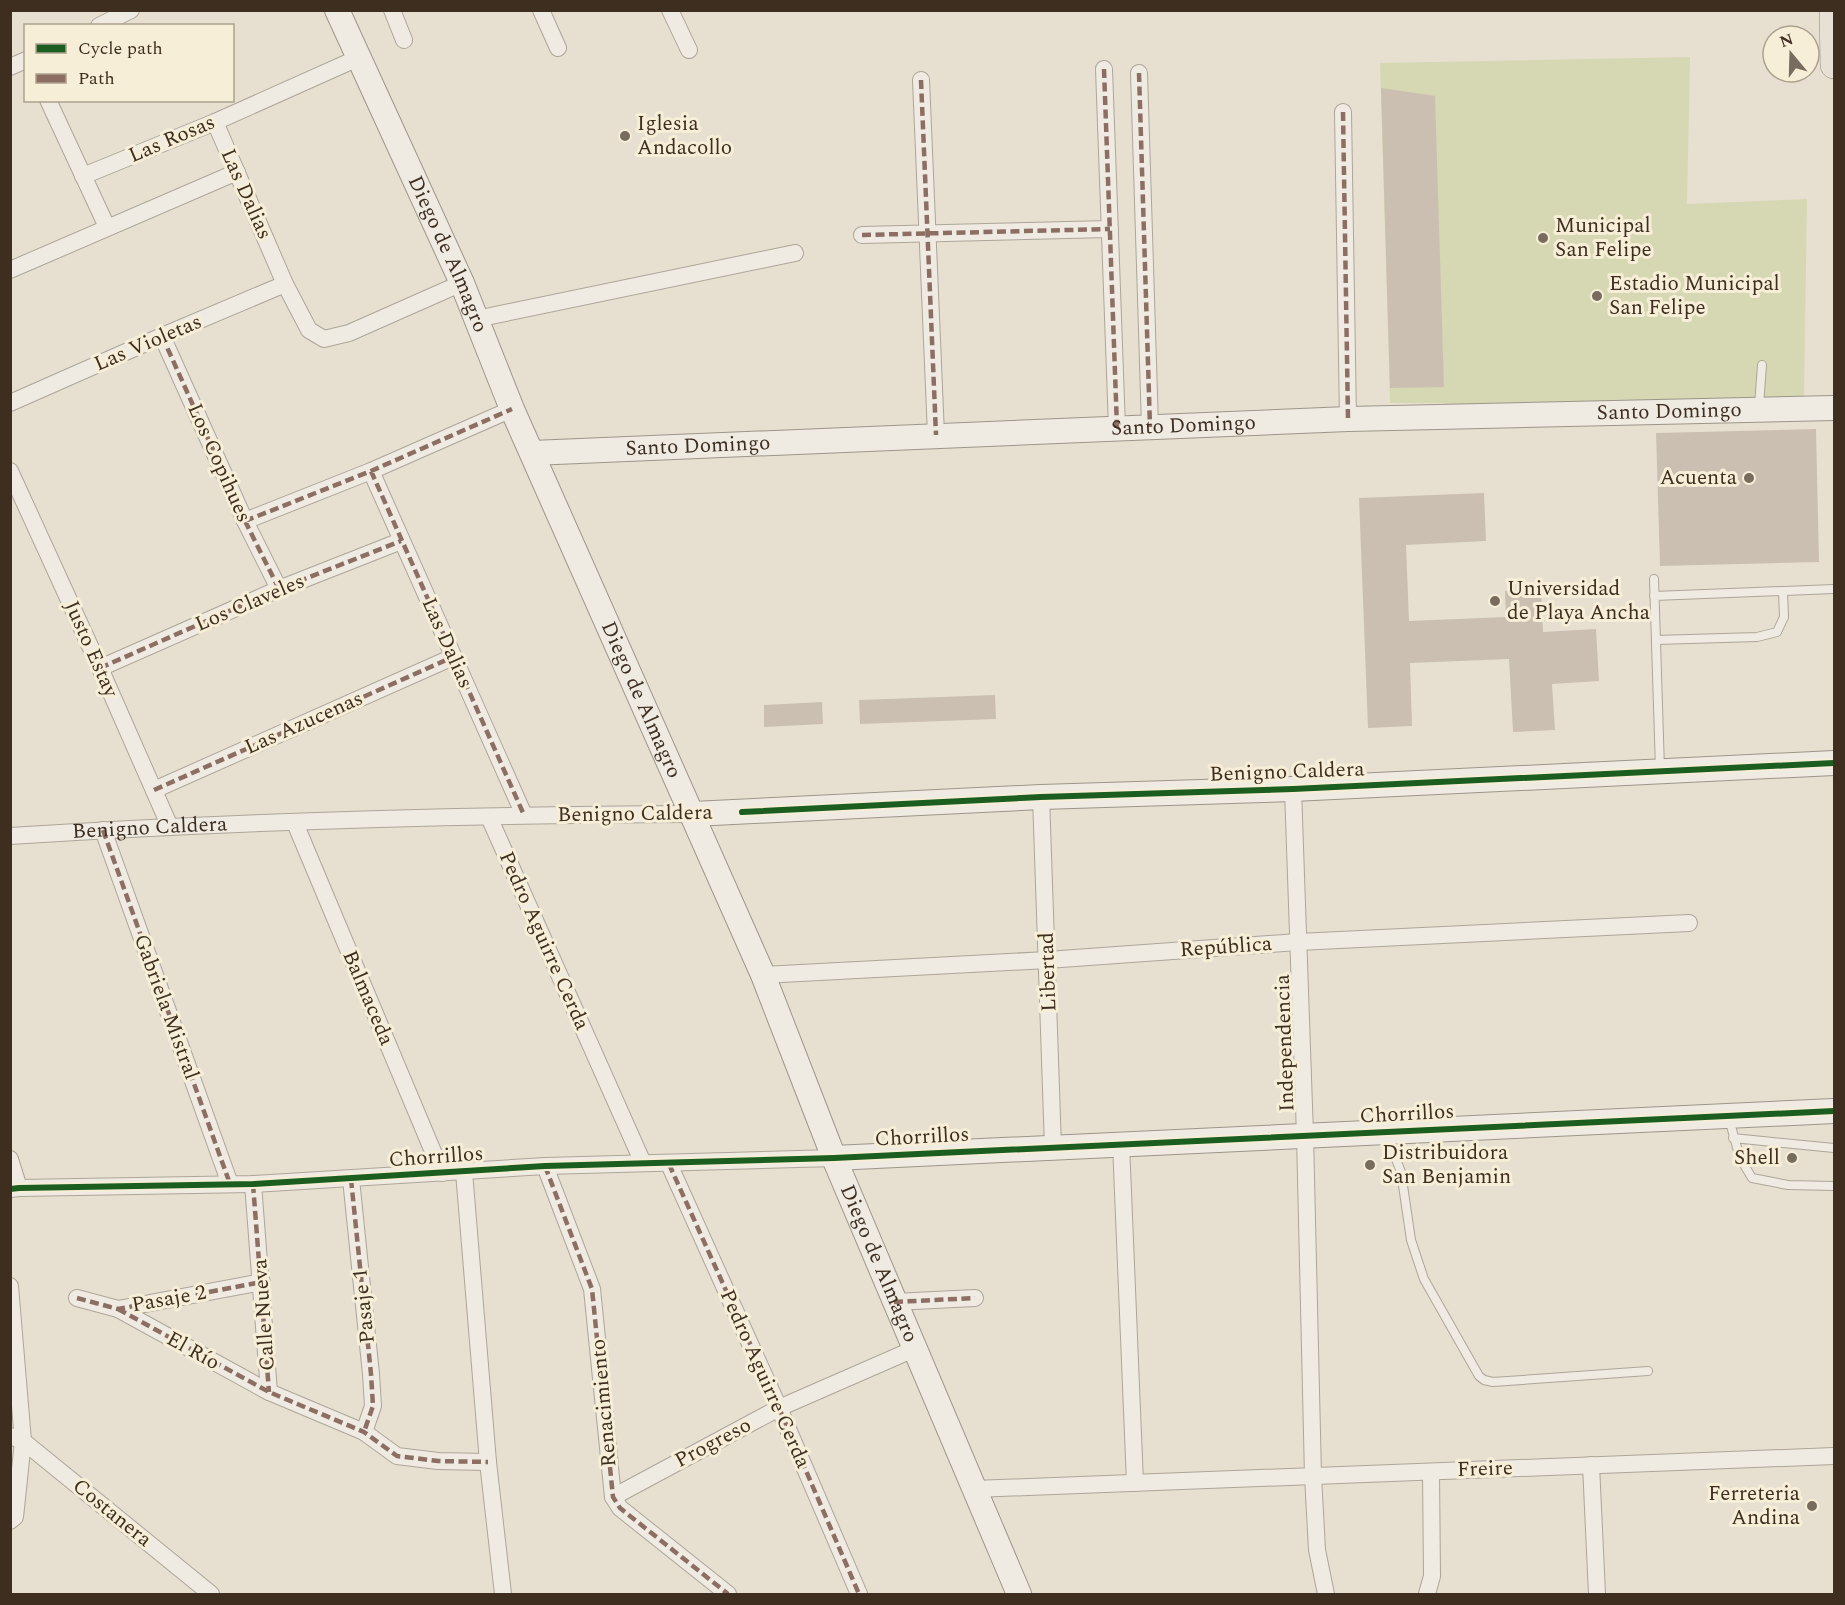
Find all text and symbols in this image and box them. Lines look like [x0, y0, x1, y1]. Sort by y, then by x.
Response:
legend [24, 24, 234, 102]
north arrow [1761, 24, 1821, 84]
text: N [1776, 27, 1797, 54]
text: Cycle path [78, 35, 163, 62]
text: Path [78, 65, 115, 92]
street label: Las Rosas [124, 106, 220, 172]
place label: Iglesia Andacollo [637, 108, 732, 164]
marker: Iglesia Andacollo [618, 129, 632, 143]
street label: Las Dalias [212, 143, 280, 245]
street label: Diego de Almagro [399, 170, 496, 337]
place label: Municipal San Felipe [1555, 210, 1652, 266]
marker: Municipal San Felipe [1536, 231, 1550, 245]
place label: Estadio Municipal San Felipe [1609, 268, 1780, 324]
marker: Estadio Municipal San Felipe [1590, 289, 1604, 303]
street label: Las Violetas [89, 306, 207, 380]
street label: Santo Domingo [1596, 394, 1742, 429]
street label: Los Copihues [179, 398, 259, 528]
street label: Santo Domingo [1110, 407, 1257, 445]
street label: Santo Domingo [625, 427, 771, 465]
place label: Acuenta [1660, 462, 1738, 494]
marker: Acuenta [1742, 471, 1756, 485]
street label: Los Claveles [190, 566, 310, 640]
place label: Universidad de Playa Ancha [1507, 573, 1651, 629]
street label: Las Dalias [413, 592, 481, 694]
marker: Universidad de Playa Ancha [1488, 594, 1502, 608]
street label: Justo Estay [55, 595, 127, 703]
street label: Diego de Almagro [592, 616, 690, 784]
street label: Las Azucenas [240, 683, 368, 763]
street label: Benigno Caldera [1209, 753, 1366, 791]
street label: Benigno Caldera [557, 797, 714, 831]
street label: Benigno Caldera [71, 808, 229, 848]
street label: Pedro Aguirre Cerda [490, 846, 598, 1036]
street label: República [1179, 928, 1274, 966]
street label: Gabriela Mistral [125, 930, 207, 1084]
street label: Libertad [1031, 932, 1065, 1012]
street label: Balmaceda [334, 945, 403, 1051]
street label: Independencia [1267, 973, 1303, 1112]
street label: Chorrillos [1359, 1096, 1455, 1132]
street label: Chorrillos [874, 1119, 970, 1155]
place label: Distribuidora San Benjamin [1382, 1137, 1511, 1193]
street label: Chorrillos [388, 1138, 484, 1176]
place label: Shell [1734, 1142, 1780, 1174]
marker: Shell [1785, 1151, 1799, 1165]
marker: Distribuidora San Benjamin [1363, 1158, 1377, 1172]
street label: Diego de Almagro [831, 1180, 927, 1348]
street label: Calle Nueva [244, 1257, 284, 1372]
street label: Pasaje 1 [344, 1267, 384, 1345]
street label: Pasaje 2 [129, 1277, 209, 1321]
street label: Pedro Aguirre Cerda [711, 1284, 819, 1474]
street label: El Río [160, 1323, 226, 1379]
street label: Renacimiento [582, 1337, 626, 1469]
street label: Progreso [669, 1409, 757, 1477]
street label: Freire [1457, 1452, 1513, 1486]
street label: Costanera [65, 1471, 159, 1556]
place label: Ferreteria Andina [1708, 1478, 1801, 1534]
marker: Ferreteria Andina [1805, 1499, 1819, 1513]

